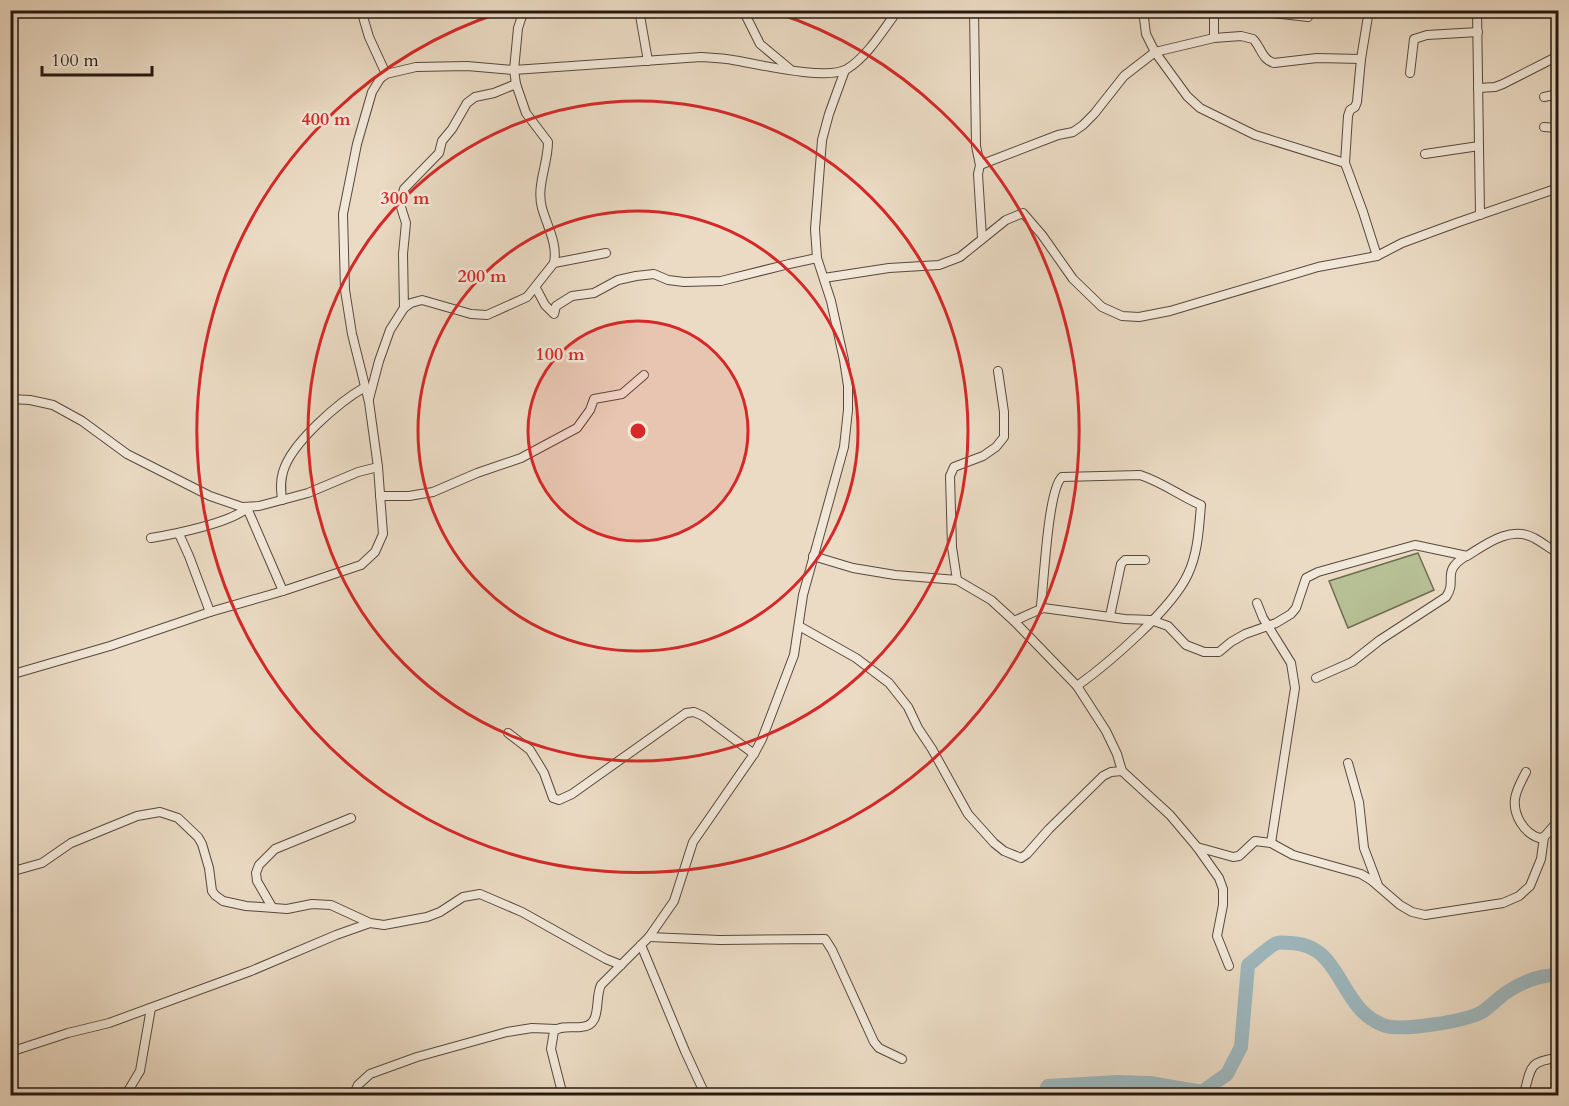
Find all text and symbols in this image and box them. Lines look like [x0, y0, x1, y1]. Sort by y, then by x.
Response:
scale bar [42, 39, 152, 77]
text: 100 m [51, 48, 99, 73]
text: 400 m [301, 107, 351, 132]
text: 300 m [380, 186, 430, 211]
text: 200 m [457, 264, 507, 289]
text: 100 m [535, 342, 585, 367]
centre of rings [628, 421, 648, 441]

